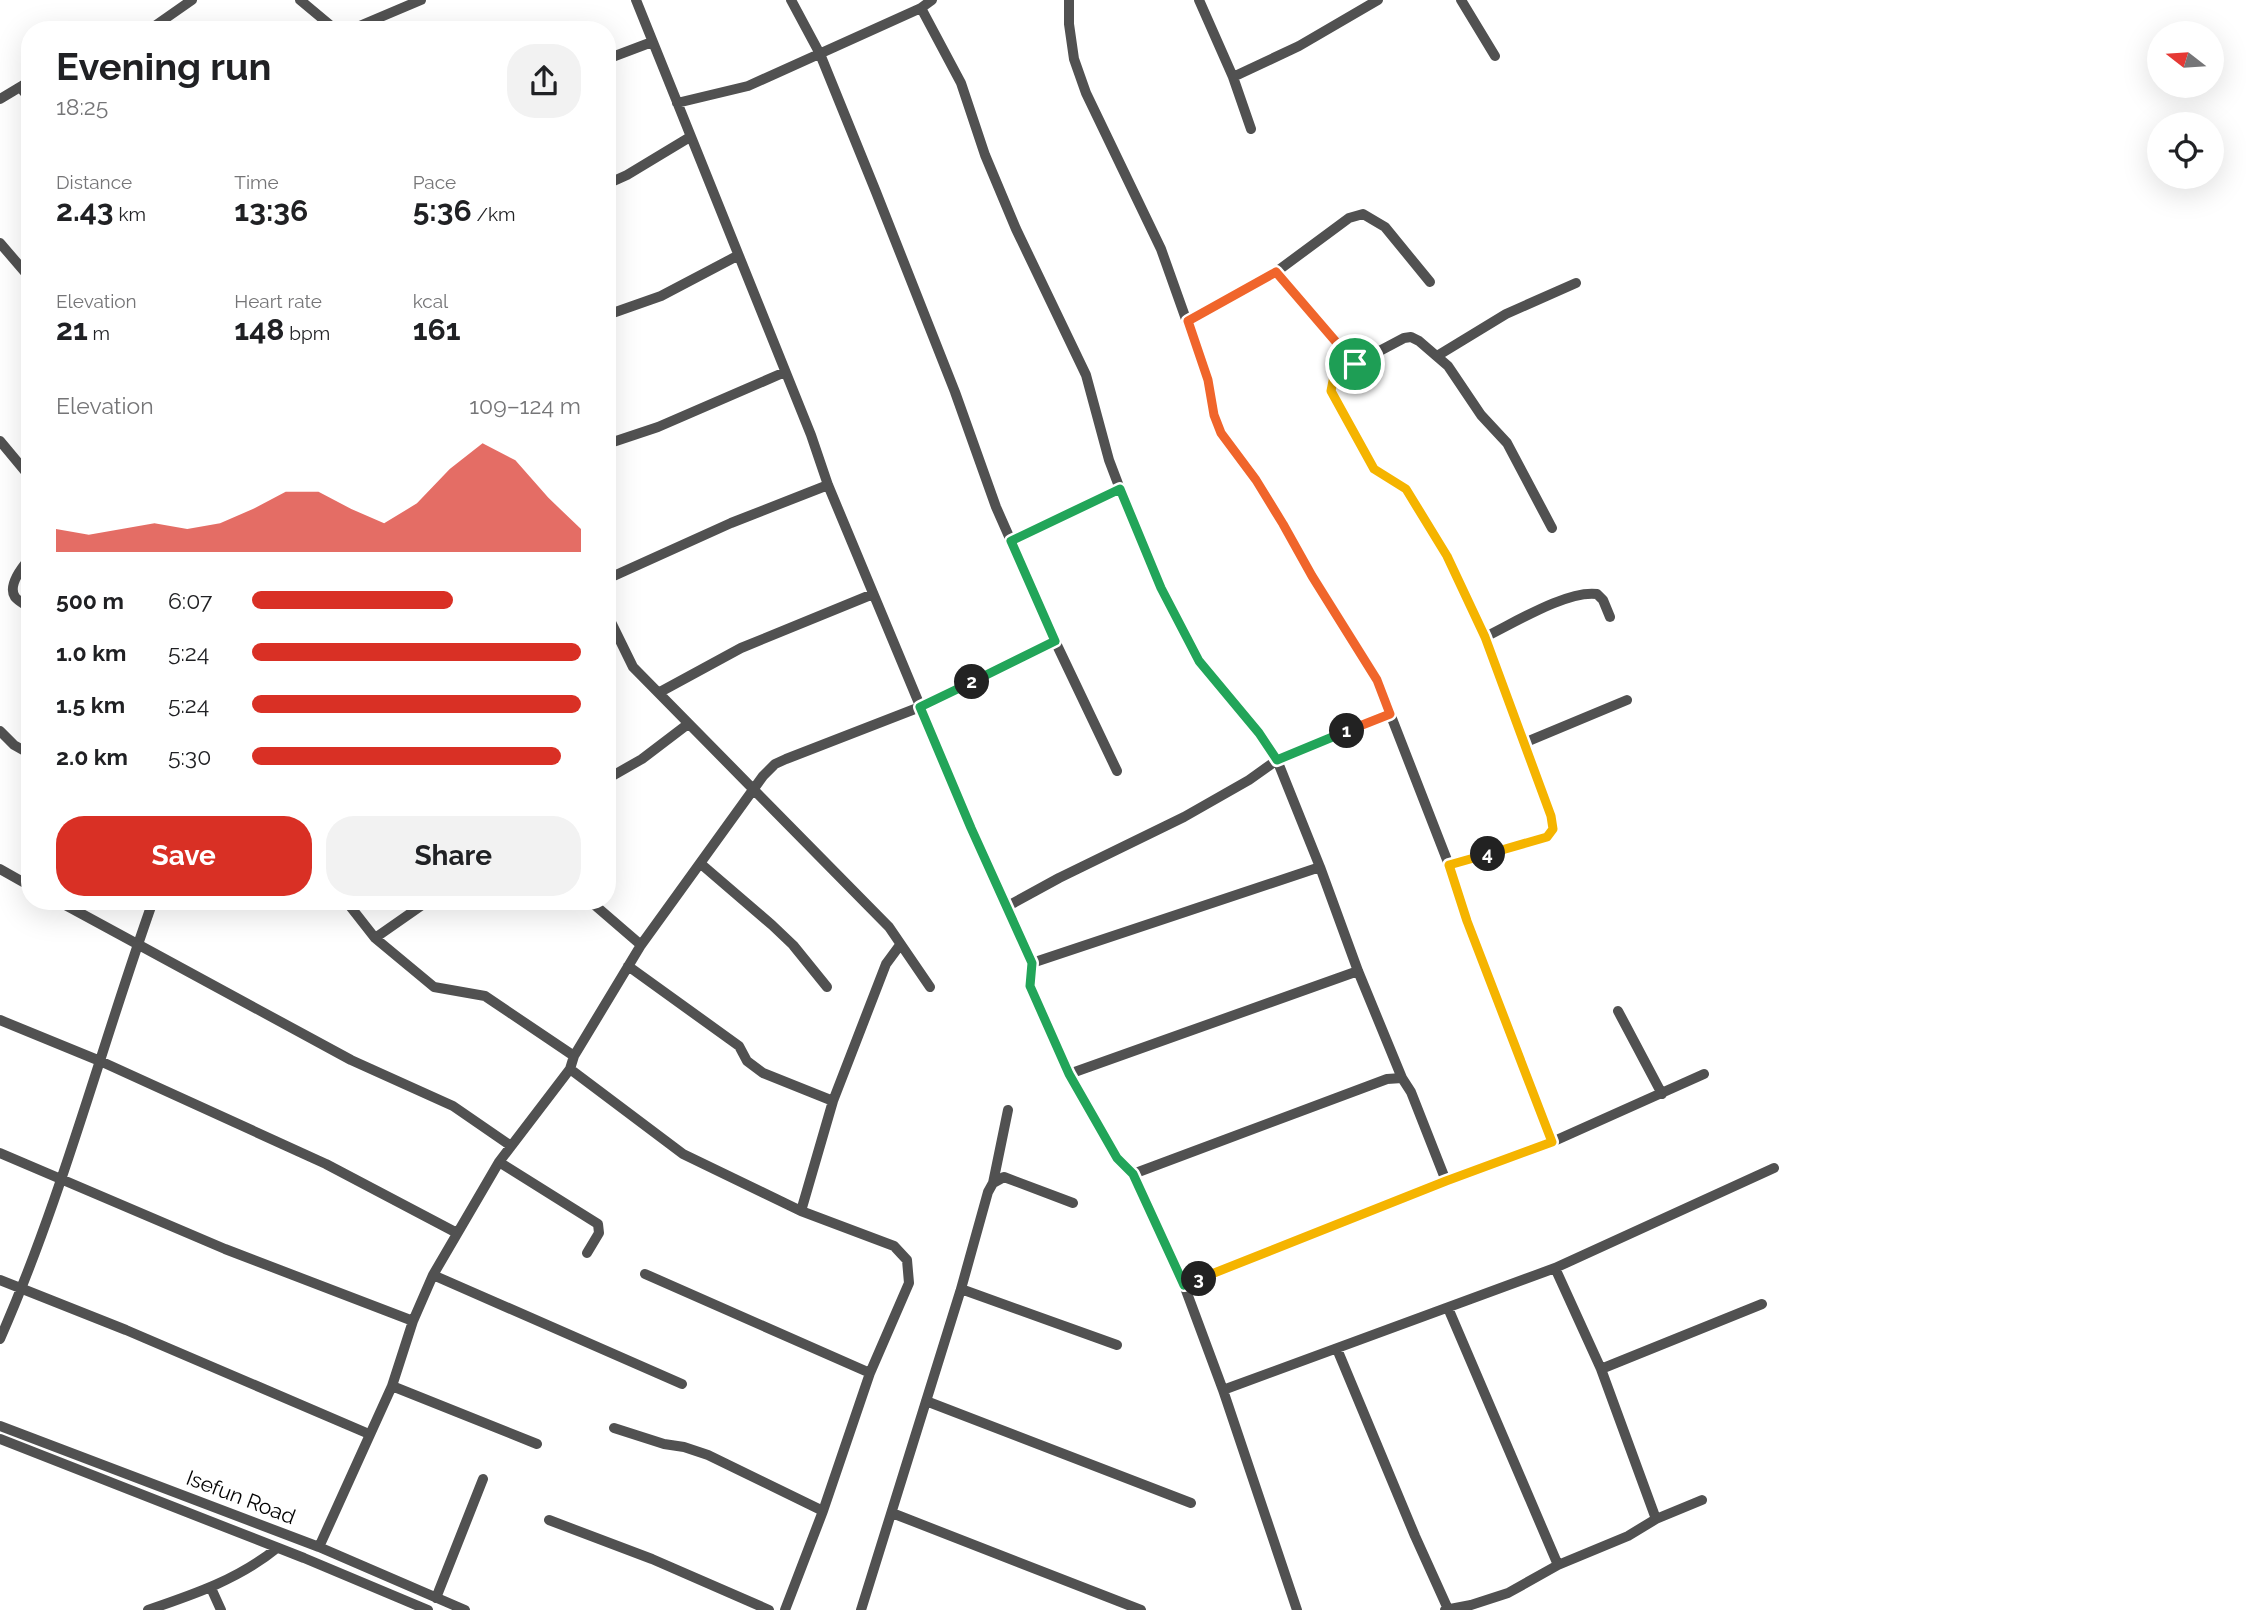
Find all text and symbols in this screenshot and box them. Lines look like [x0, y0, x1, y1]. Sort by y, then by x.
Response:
north arrow [2147, 21, 2224, 98]
map controls [2147, 21, 2224, 189]
text: Evening run [56, 44, 271, 89]
button: share [507, 44, 581, 118]
text: 18:25 [56, 93, 108, 120]
button: locate [2147, 112, 2224, 189]
text: Distance [56, 171, 132, 193]
text: Time [234, 171, 279, 193]
text: Pace [413, 171, 456, 193]
text: 2.43 [56, 193, 114, 228]
text: 13:36 [234, 193, 308, 228]
text: 5:36 [413, 193, 472, 228]
text: km [114, 203, 146, 225]
text: /km [472, 203, 516, 225]
text: Elevation [56, 290, 137, 312]
text: Heart rate [234, 290, 322, 312]
text: kcal [413, 290, 448, 312]
text: 21 [56, 312, 88, 347]
text: 148 [234, 312, 284, 347]
text: 161 [413, 312, 461, 347]
text: m [88, 322, 110, 344]
text: bpm [284, 322, 330, 344]
pin [1325, 334, 1385, 394]
icon: arrive [1336, 345, 1374, 383]
text: Elevation [56, 392, 154, 419]
text: 109–124 m [469, 392, 581, 419]
text: 500 m [56, 587, 124, 614]
text: 6:07 [168, 587, 212, 614]
text: 1.0 km [56, 639, 126, 666]
text: 5:24 [168, 639, 209, 666]
pin: 2 [954, 664, 990, 700]
text: 2 [966, 670, 977, 692]
text: 1.5 km [56, 691, 125, 718]
text: 5:24 [168, 691, 209, 718]
pin: 1 [1330, 714, 1364, 748]
text: 1 [1342, 719, 1351, 741]
text: 2.0 km [56, 743, 128, 770]
text: 5:30 [168, 743, 211, 770]
button: Save [56, 816, 312, 896]
button: Share [326, 816, 581, 896]
pin: 4 [1470, 836, 1506, 872]
text: 4 [1482, 842, 1493, 864]
pin: 3 [1182, 1262, 1216, 1296]
text: 3 [1193, 1267, 1204, 1289]
street label: Isefun Road [183, 1465, 299, 1529]

